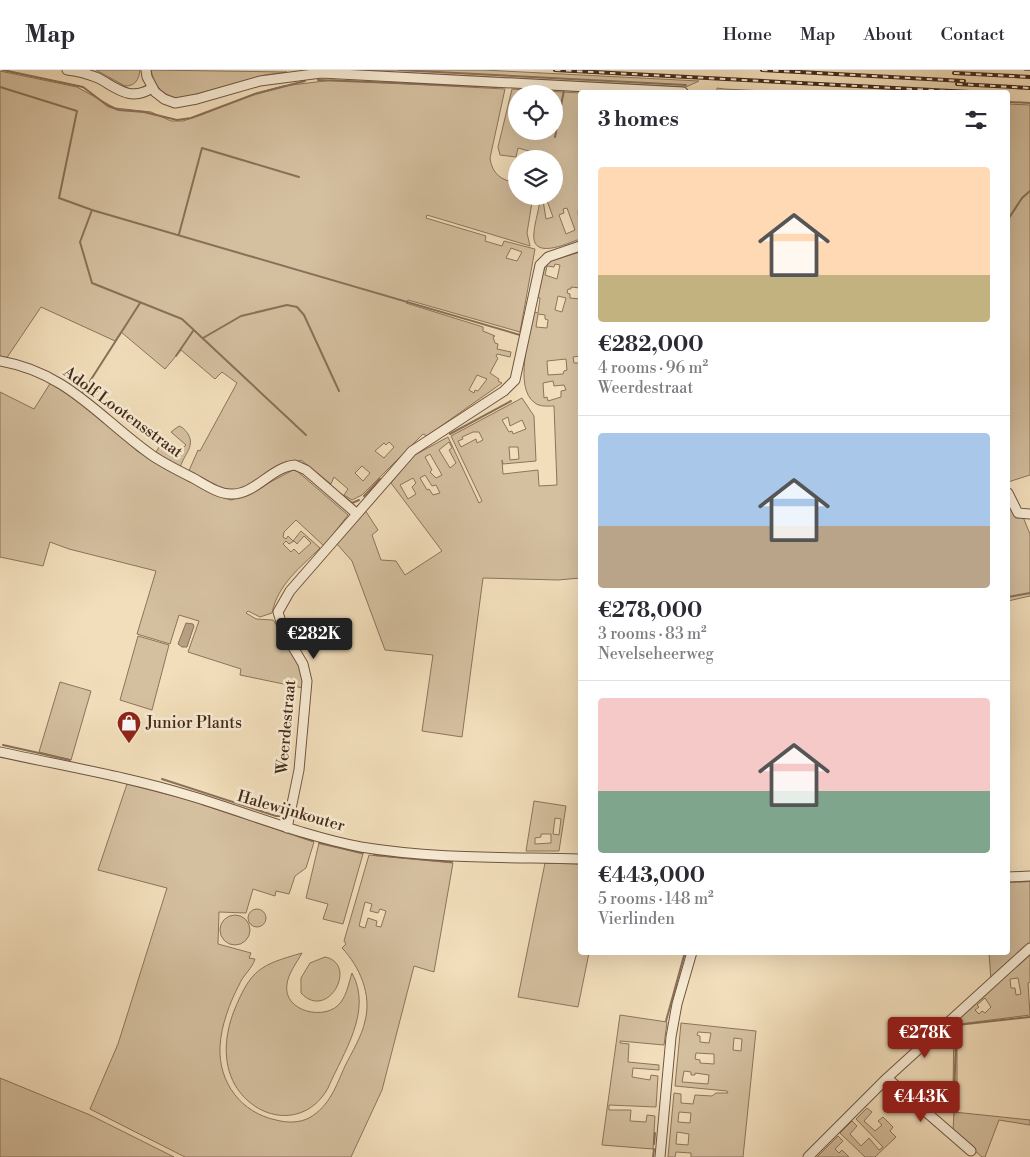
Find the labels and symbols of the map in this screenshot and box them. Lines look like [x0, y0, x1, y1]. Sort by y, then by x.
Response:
street label: Adolf Lootensstraat [59, 361, 187, 462]
pin: €282K [279, 618, 349, 660]
street label: Weerdestraat [272, 678, 300, 776]
shop icon: Junior Plants [116, 710, 142, 744]
place label: Junior Plants [145, 713, 242, 733]
street label: Halewijnkouter [235, 786, 347, 836]
pin: €278K [890, 1016, 960, 1059]
pin: €443K [886, 1080, 956, 1123]

